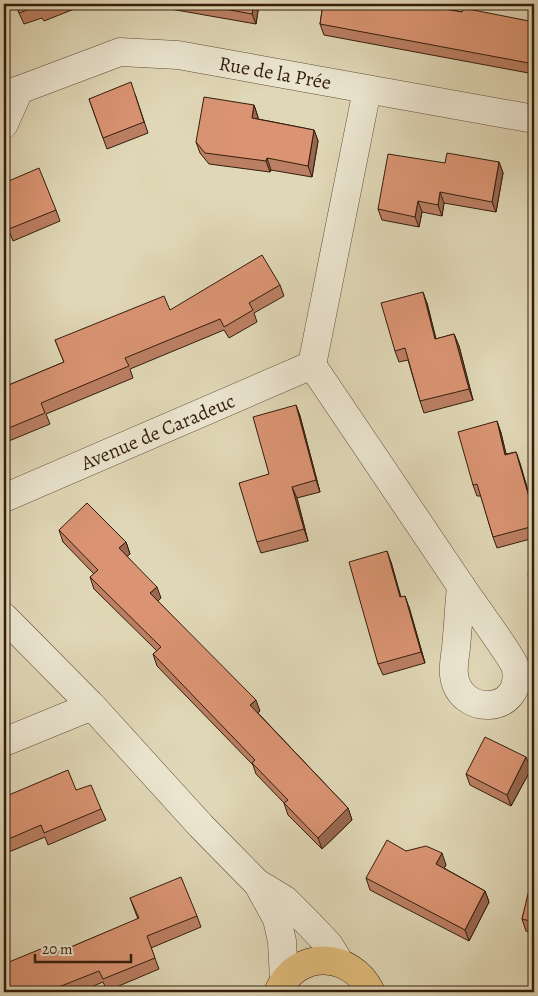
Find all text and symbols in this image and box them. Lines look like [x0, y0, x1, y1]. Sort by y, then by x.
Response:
street label: Rue de la Prée [217, 50, 333, 96]
street label: Avenue de Caradeuc [76, 387, 239, 477]
scale bar [35, 931, 131, 963]
text: 20 m [42, 939, 73, 959]

